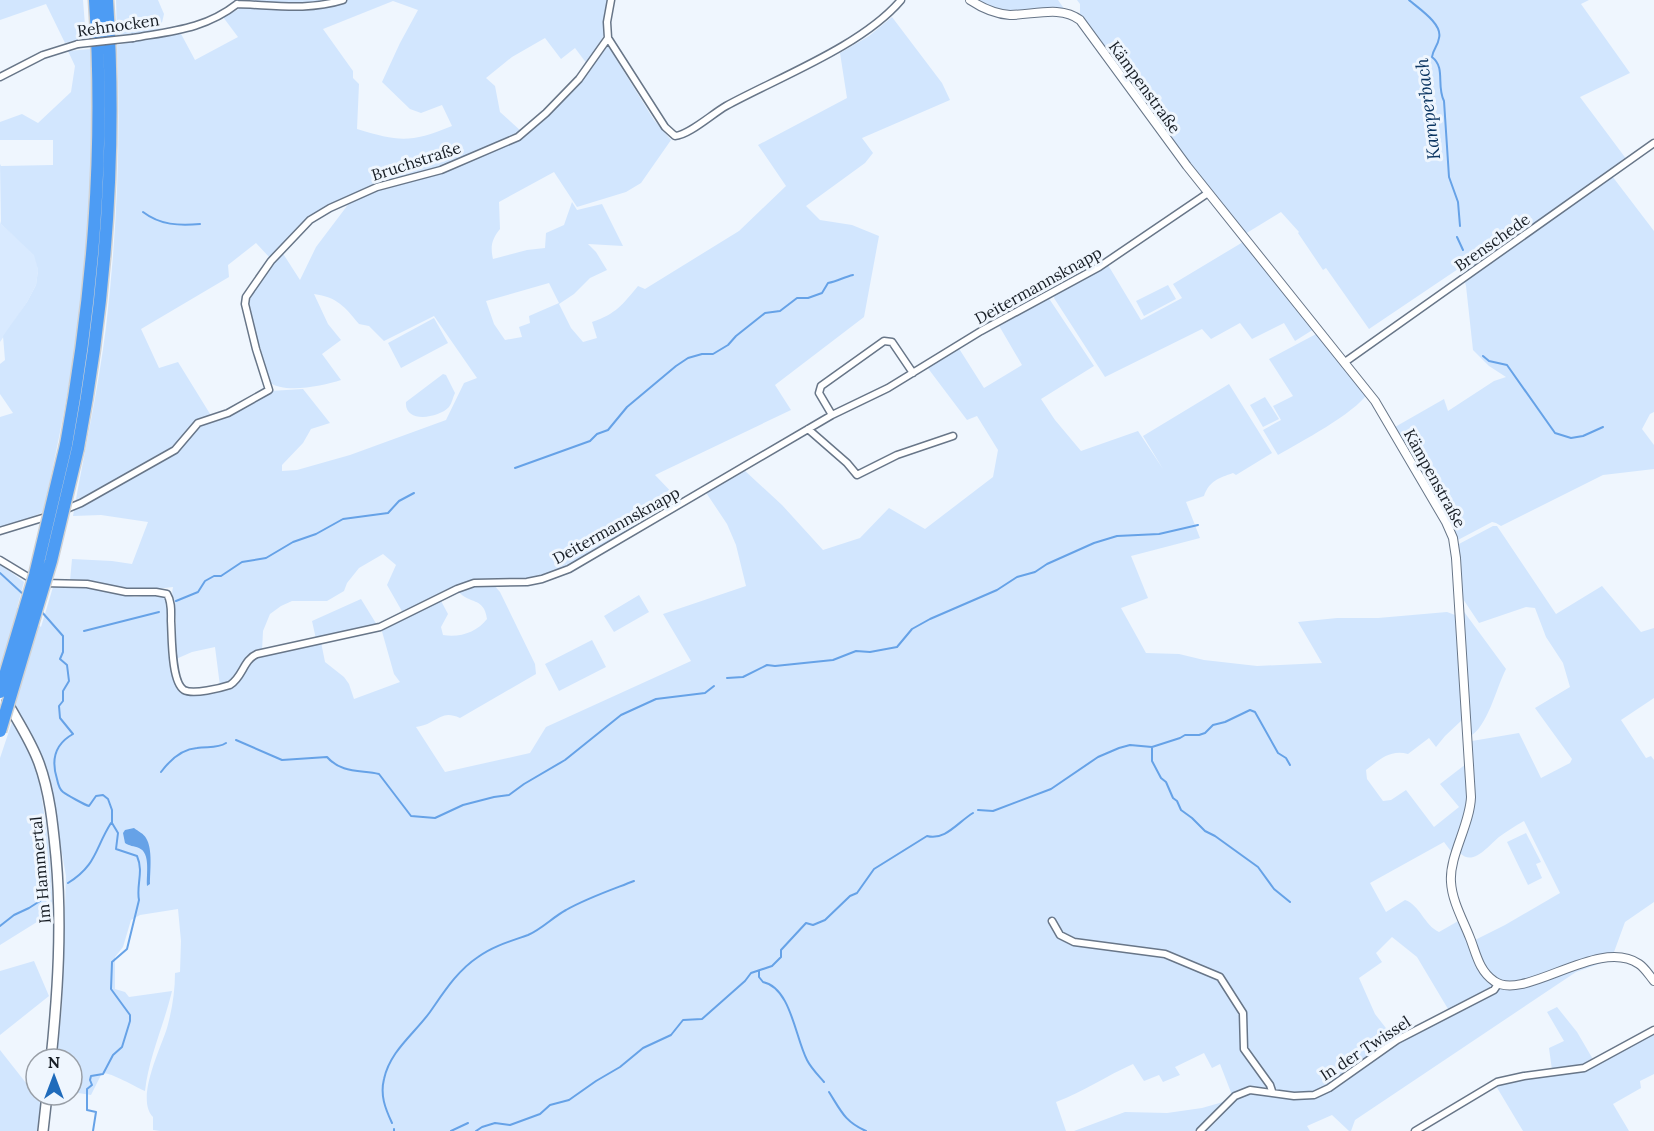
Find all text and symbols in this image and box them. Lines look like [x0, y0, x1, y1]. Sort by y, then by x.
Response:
street label: Rehnocken [76, 9, 161, 41]
street label: Kämpenstraße [1105, 37, 1186, 138]
water label: Kamperbach [1410, 56, 1445, 161]
street label: Bruchstraße [369, 137, 463, 185]
street label: Brenschede [1450, 209, 1534, 275]
street label: Deitermannsknapp [971, 242, 1105, 328]
street label: Kämpenstraße [1400, 425, 1470, 531]
street label: Deitermannsknapp [549, 482, 683, 568]
street label: Im Hammertal [25, 816, 55, 924]
street label: In der Twissel [1316, 1011, 1414, 1085]
north arrow [24, 1047, 84, 1107]
text: N [48, 1052, 60, 1072]

